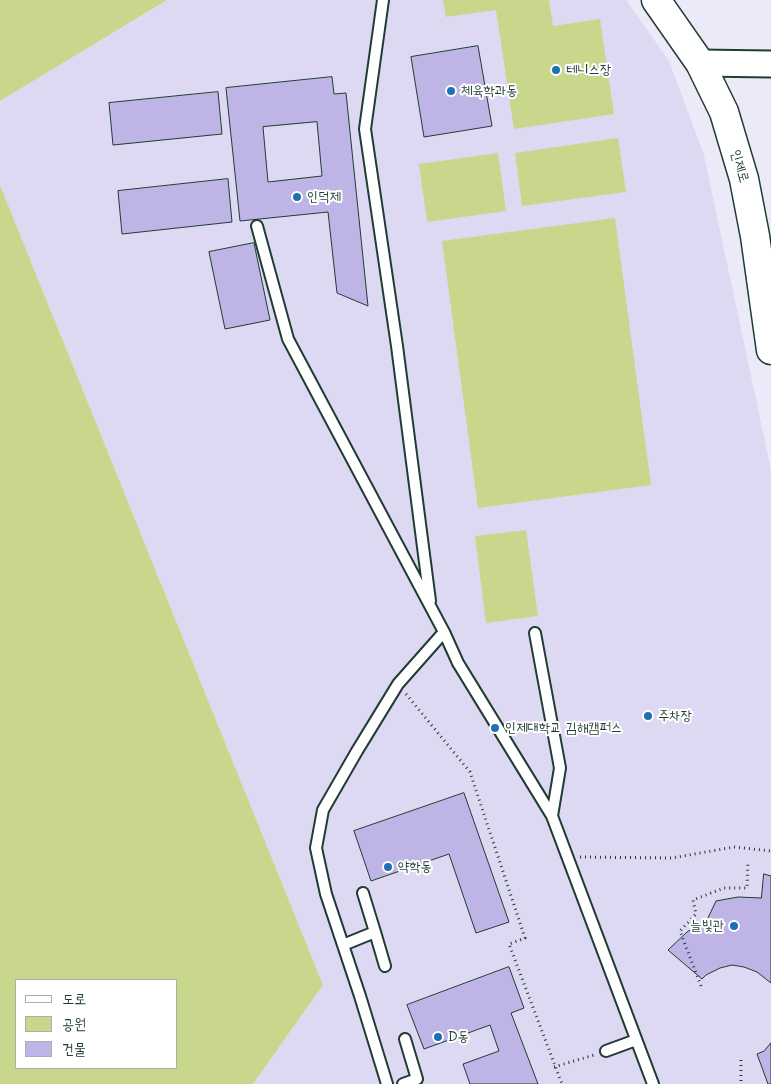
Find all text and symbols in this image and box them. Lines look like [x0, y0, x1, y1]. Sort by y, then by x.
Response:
place label: 테니스장 [566, 62, 611, 78]
marker: 테니스장 [550, 64, 562, 76]
place label: 체육학과동 [461, 83, 517, 99]
marker: 체육학과동 [445, 85, 457, 97]
street label: 인제로 [727, 147, 753, 185]
place label: 인덕제 [307, 189, 341, 205]
marker: 인덕제 [291, 191, 303, 203]
place label: 주차장 [658, 708, 692, 724]
marker: 주차장 [642, 710, 654, 722]
place label: 인제대학교 김해캠퍼스 [505, 720, 622, 736]
marker: 인제대학교 김해캠퍼스 [489, 722, 501, 734]
place label: 약학동 [398, 859, 432, 875]
marker: 약학동 [382, 861, 394, 873]
place label: 늘빛관 [690, 918, 724, 934]
marker: 늘빛관 [728, 920, 740, 932]
legend [15, 979, 178, 1069]
text: 도로 [62, 988, 86, 1008]
text: 공원 [62, 1013, 86, 1033]
place label: D동 [448, 1029, 469, 1045]
marker: D동 [432, 1031, 444, 1043]
text: 건물 [62, 1038, 86, 1058]

